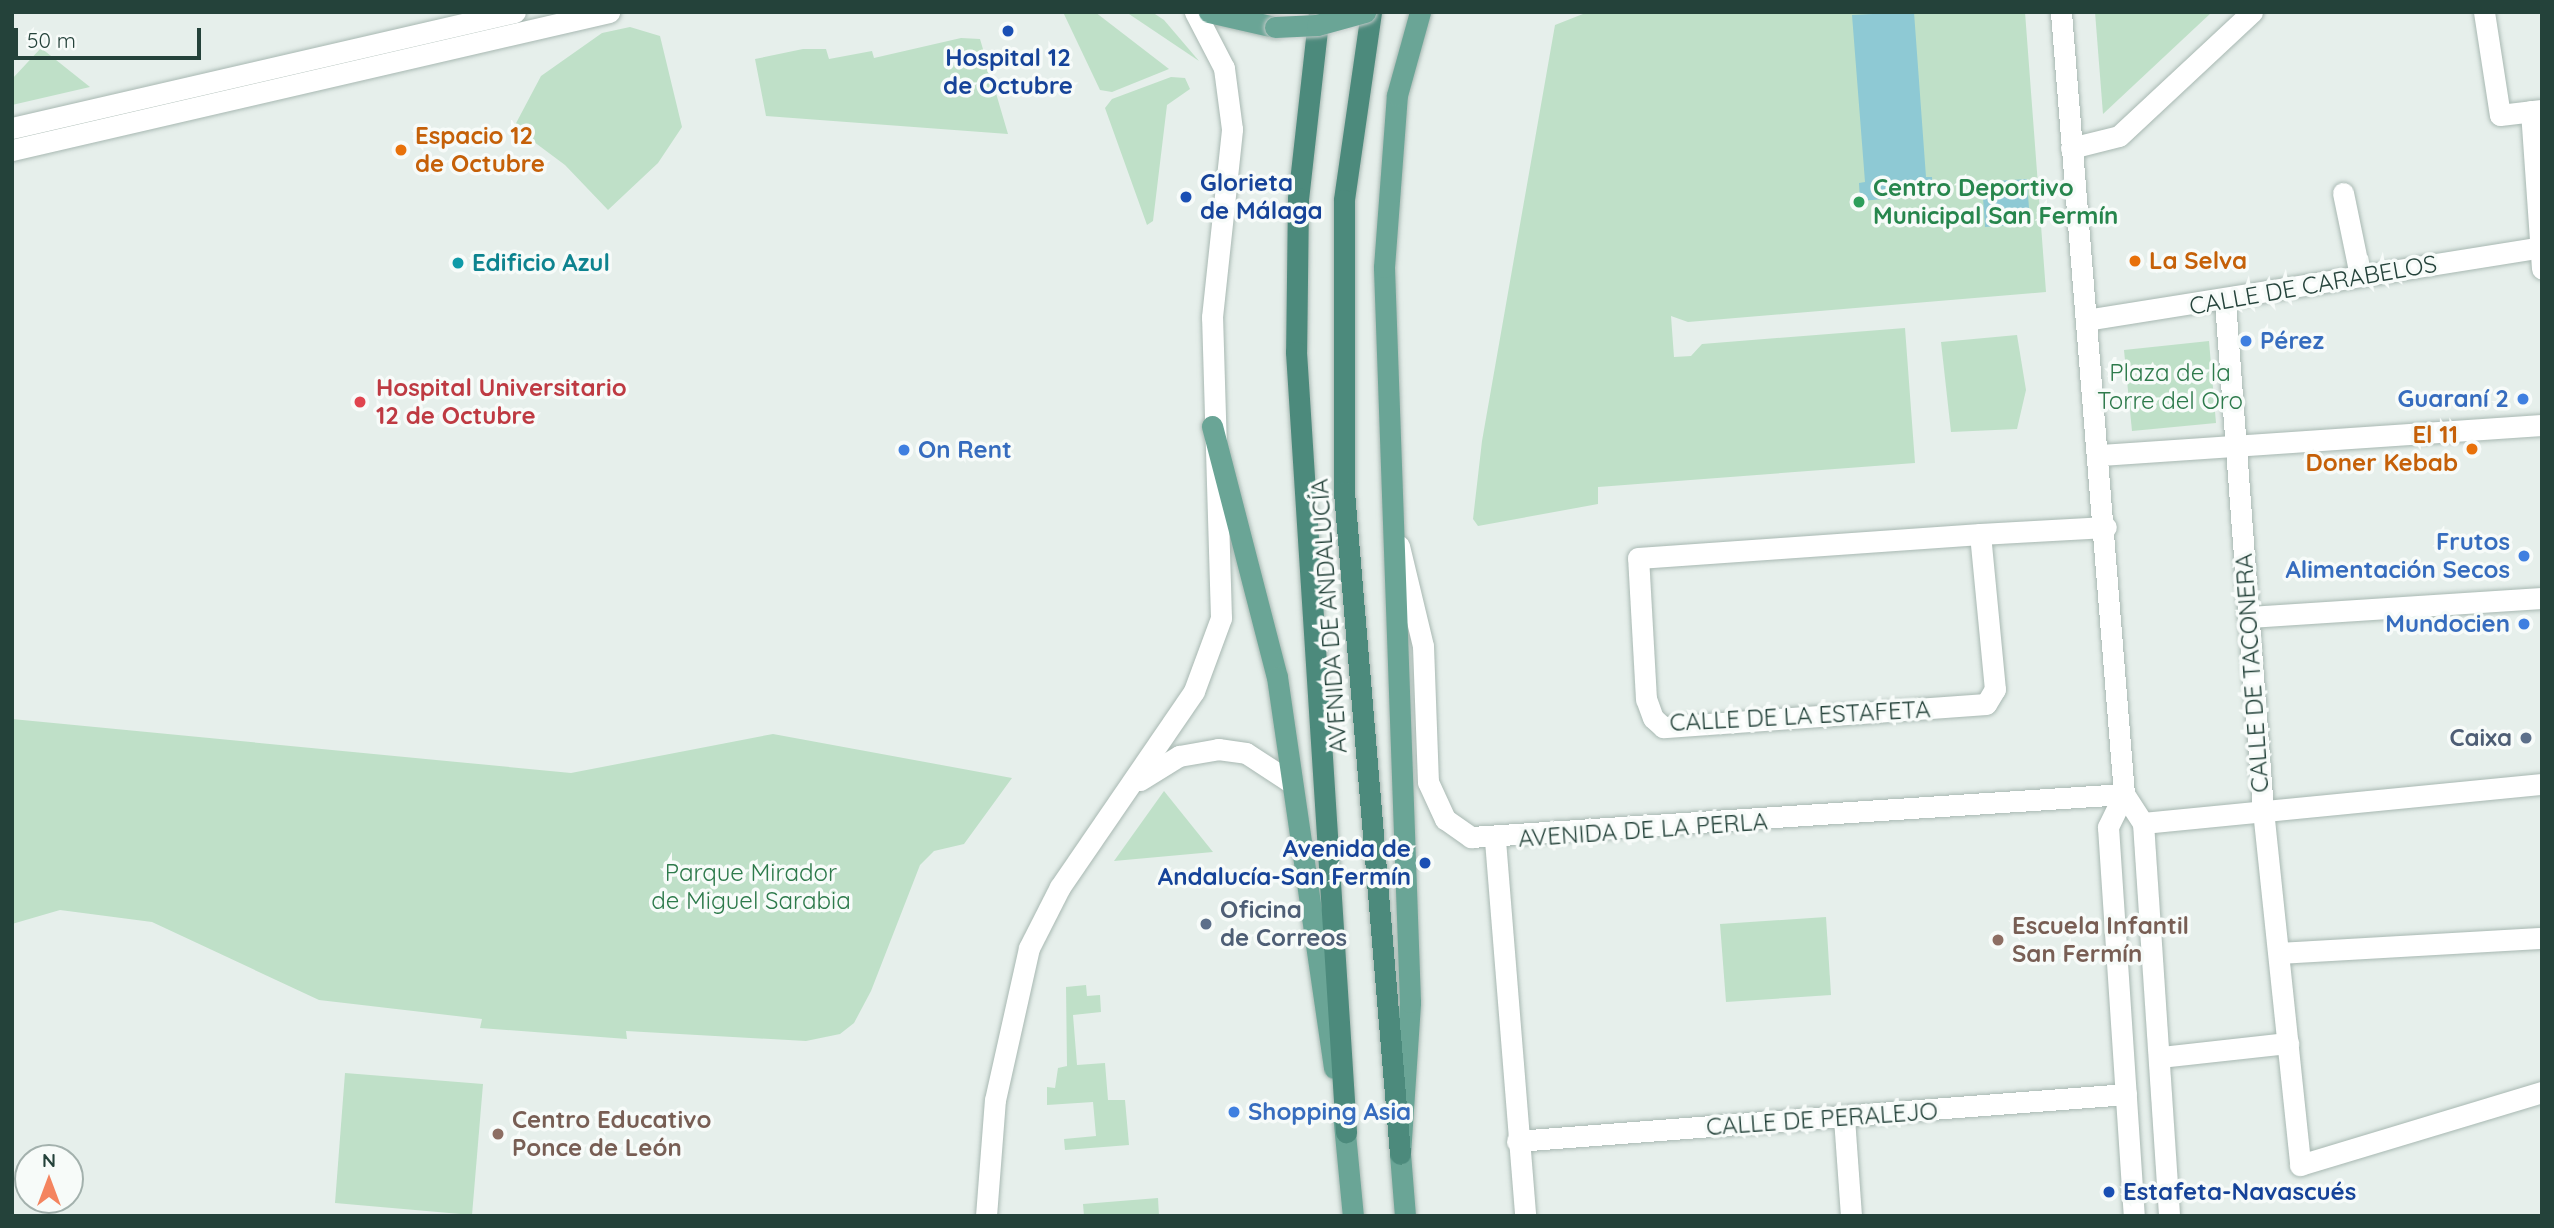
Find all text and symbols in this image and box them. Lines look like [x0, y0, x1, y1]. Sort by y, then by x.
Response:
scale bar [18, 14, 205, 58]
marker: Hospital 12 de Octubre [998, 21, 1018, 41]
text: 50 m [27, 27, 76, 53]
place label: Hospital 12 de Octubre [943, 44, 1073, 100]
place label: Espacio 12 de Octubre [415, 122, 545, 178]
marker: Espacio 12 de Octubre [393, 142, 409, 158]
place label: Glorieta de Málaga [1200, 169, 1322, 225]
place label: Centro Deportivo Municipal San Fermín [1873, 174, 2118, 230]
marker: Glorieta de Málaga [1178, 189, 1194, 205]
marker: Centro Deportivo Municipal San Fermín [1851, 194, 1867, 210]
place label: La Selva [2149, 247, 2247, 275]
place label: Edificio Azul [472, 249, 610, 277]
street label: CALLE DE CARABELOS [2187, 249, 2439, 321]
marker: La Selva [2127, 253, 2143, 269]
marker: Edificio Azul [450, 255, 466, 271]
place label: Pérez [2260, 327, 2324, 355]
marker: Pérez [2238, 333, 2254, 349]
park label: Plaza de la Torre del Oro [2097, 359, 2243, 415]
place label: Hospital Universitario 12 de Octubre [376, 374, 627, 430]
place label: Guaraní 2 [2398, 385, 2509, 413]
marker: Guaraní 2 [2515, 391, 2531, 407]
marker: Hospital Universitario 12 de Octubre [350, 392, 370, 412]
place label: El 11 Doner Kebab [2305, 421, 2458, 477]
place label: On Rent [918, 436, 1012, 464]
marker: El 11 Doner Kebab [2464, 441, 2480, 457]
marker: On Rent [896, 442, 912, 458]
street label: AVENIDA DE ANDALUCÍA [1305, 478, 1353, 754]
place label: Frutos Alimentación Secos [2285, 528, 2510, 584]
marker: Frutos Alimentación Secos [2516, 548, 2532, 564]
street label: CALLE DE TACONERA [2229, 552, 2275, 794]
place label: Mundocien [2385, 610, 2510, 638]
marker: Mundocien [2516, 616, 2532, 632]
street label: CALLE DE LA ESTAFETA [1669, 695, 1931, 737]
place label: Caixa [2449, 724, 2512, 752]
marker: Caixa [2518, 730, 2534, 746]
street label: AVENIDA DE LA PERLA [1517, 807, 1769, 853]
place label: Avenida de Andalucía-San Fermín [1158, 835, 1411, 891]
marker: Avenida de Andalucía-San Fermín [1417, 855, 1433, 871]
park label: Parque Mirador de Miguel Sarabia [651, 859, 851, 915]
place label: Oficina de Correos [1220, 896, 1347, 952]
place label: Escuela Infantil San Fermín [2012, 912, 2189, 968]
marker: Oficina de Correos [1198, 916, 1214, 932]
marker: Escuela Infantil San Fermín [1990, 932, 2006, 948]
street label: CALLE DE PERALEJO [1705, 1097, 1939, 1141]
place label: Shopping Asia [1248, 1098, 1411, 1126]
marker: Shopping Asia [1226, 1104, 1242, 1120]
place label: Centro Educativo Ponce de León [512, 1106, 711, 1162]
marker: Centro Educativo Ponce de León [490, 1126, 506, 1142]
north arrow [14, 1144, 84, 1214]
text: N [42, 1148, 56, 1172]
place label: Estafeta-Navascués [2123, 1178, 2356, 1206]
marker: Estafeta-Navascués [2101, 1184, 2117, 1200]

